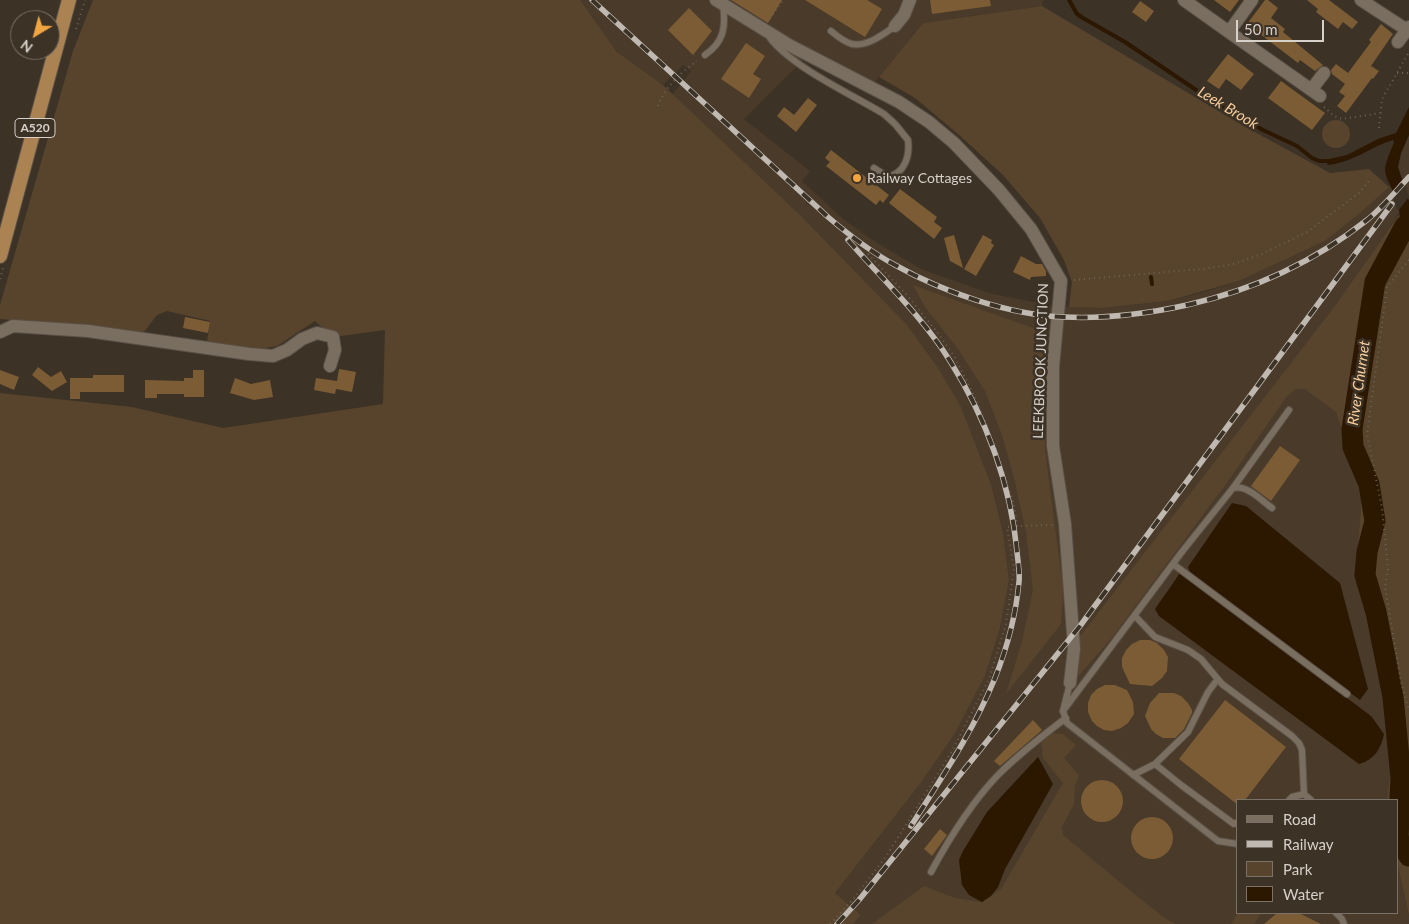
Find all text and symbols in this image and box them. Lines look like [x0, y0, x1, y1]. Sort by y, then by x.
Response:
north arrow [10, 10, 60, 60]
scale bar [1239, 10, 1326, 42]
text: 50 m [1244, 20, 1278, 38]
text: N [17, 37, 36, 57]
water label: Leek Brook [1194, 83, 1262, 133]
road number: A520 [15, 119, 55, 138]
place label: Railway Cottages [867, 170, 972, 186]
marker: Railway Cottages [851, 172, 863, 184]
street label: LEEKBROOK JUNCTION [1030, 283, 1052, 439]
water label: River Churnet [1344, 339, 1374, 427]
legend [1236, 799, 1399, 914]
text: Road [1283, 810, 1316, 828]
text: Railway [1283, 835, 1334, 853]
text: Park [1283, 860, 1312, 878]
text: Water [1283, 885, 1324, 903]

